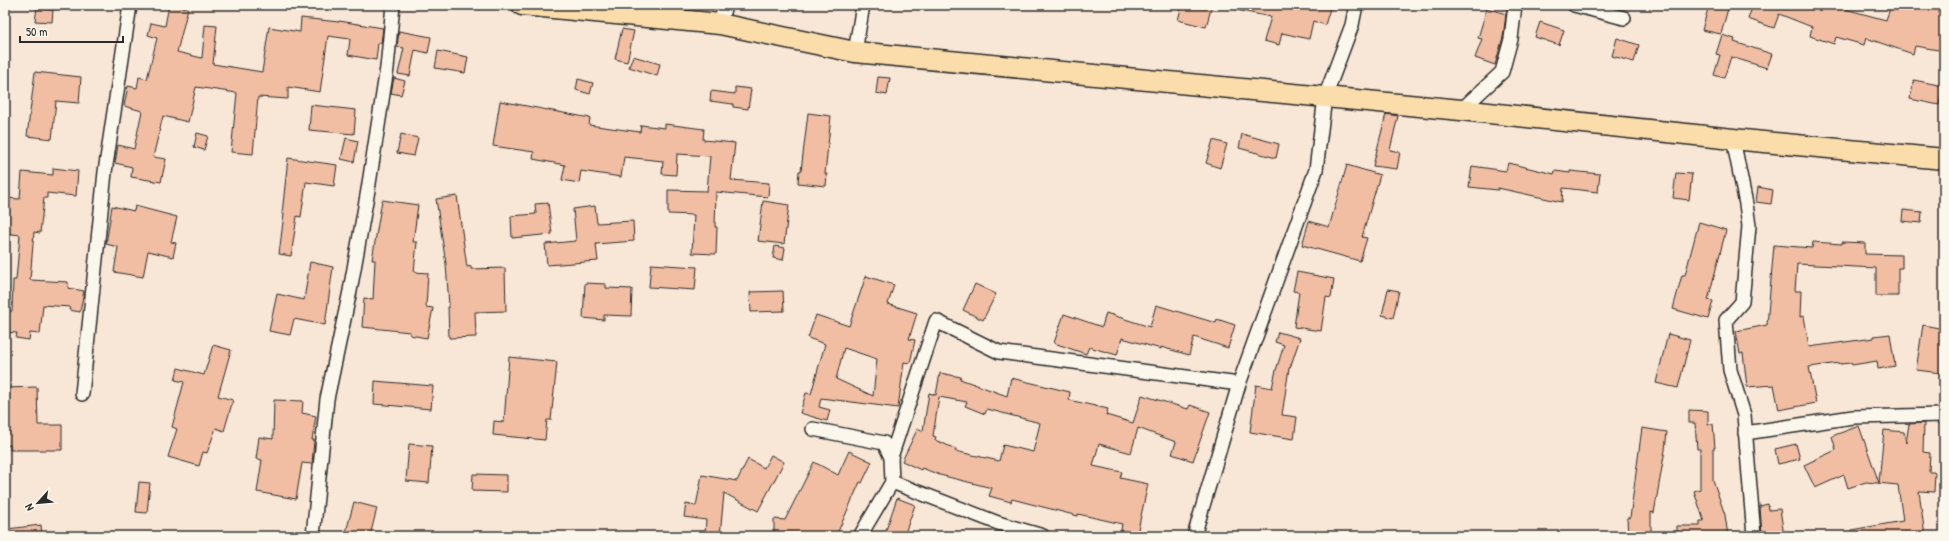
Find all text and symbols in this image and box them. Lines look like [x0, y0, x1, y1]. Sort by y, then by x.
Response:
scale bar [20, 18, 123, 44]
text: 50 m [26, 23, 47, 40]
north arrow [18, 483, 58, 523]
text: N [21, 502, 37, 513]

